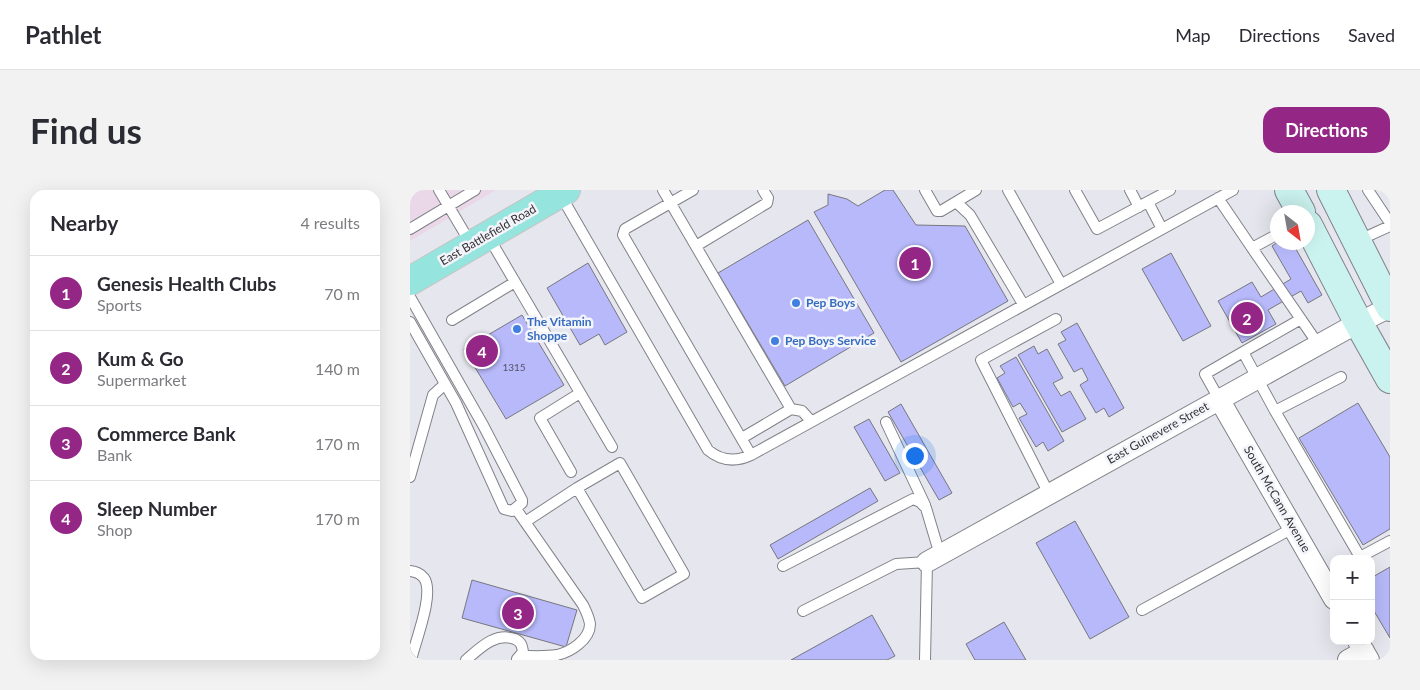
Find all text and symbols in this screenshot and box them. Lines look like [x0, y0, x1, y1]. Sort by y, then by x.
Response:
text: Pathlet [25, 20, 102, 49]
text: Map [1175, 24, 1211, 46]
text: Directions [1239, 24, 1320, 46]
text: Saved [1348, 24, 1395, 46]
button: Directions [1263, 107, 1390, 153]
text: Find us [30, 109, 142, 151]
street label: East Battlefield Road [437, 201, 539, 268]
north arrow [1270, 205, 1315, 250]
text: Nearby [50, 210, 118, 235]
text: 4 results [300, 213, 360, 232]
pin: 1 [899, 244, 931, 282]
text: Genesis Health Clubs [97, 272, 276, 295]
text: 1 [61, 284, 71, 303]
text: 70 m [324, 284, 360, 303]
text: Sports [97, 295, 142, 314]
place label: Pep Boys [806, 295, 855, 310]
marker: Pep Boys [790, 297, 802, 309]
pin: 2 [1231, 299, 1263, 337]
place label: The Vitamin Shoppe [527, 314, 592, 343]
marker: The Vitamin Shoppe [511, 323, 523, 335]
pin: 4 [466, 332, 498, 370]
place label: Pep Boys Service [785, 333, 877, 348]
marker: Pep Boys Service [769, 335, 781, 347]
text: Kum & Go [97, 347, 184, 370]
text: 2 [61, 359, 71, 378]
text: 140 m [315, 359, 360, 378]
house number: 1315 [502, 361, 526, 373]
text: Supermarket [97, 370, 186, 389]
street label: East Guinevere Street [1104, 398, 1212, 467]
text: Commerce Bank [97, 422, 236, 445]
text: 3 [61, 434, 71, 453]
text: 170 m [315, 434, 360, 453]
your location [902, 443, 928, 469]
street label: South McCann Avenue [1241, 443, 1314, 555]
text: Bank [97, 445, 132, 464]
text: Sleep Number [97, 497, 217, 520]
text: 4 [61, 509, 71, 528]
text: 170 m [315, 509, 360, 528]
text: Shop [97, 520, 133, 539]
map controls [1330, 555, 1375, 645]
button: + [1330, 555, 1375, 600]
pin: 3 [502, 594, 534, 632]
button: − [1330, 600, 1375, 645]

